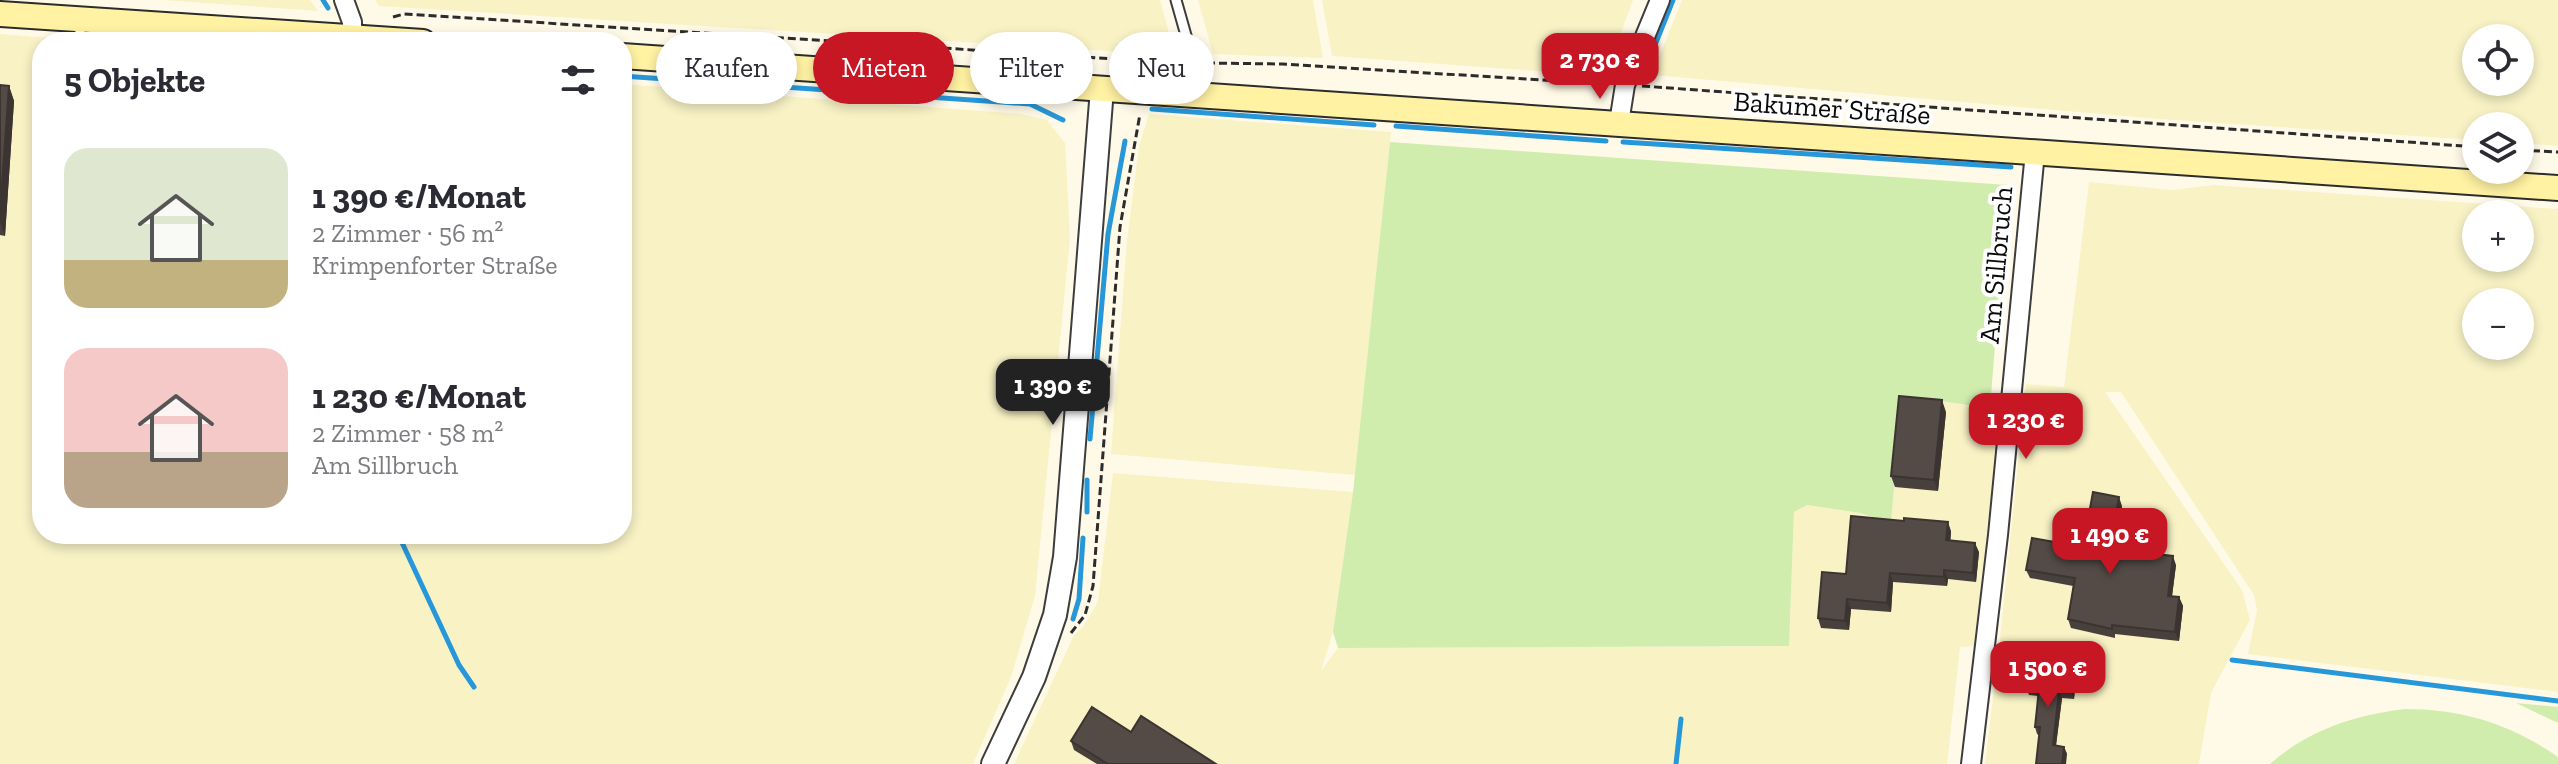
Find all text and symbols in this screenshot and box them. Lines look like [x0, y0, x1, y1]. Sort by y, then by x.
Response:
map controls [2462, 24, 2534, 360]
button: locate [2462, 24, 2534, 96]
chip: Kaufen [656, 32, 797, 104]
chip: Mieten [813, 32, 954, 104]
chip: Filter [970, 32, 1093, 104]
chip: Neu [1109, 32, 1214, 104]
pin: 2 730 € [1526, 33, 1674, 101]
text: 2 730 € [1560, 43, 1640, 75]
icon: filters [556, 58, 600, 102]
text: 5 Objekte [64, 60, 205, 101]
street label: Bakumer Straße [1732, 85, 1932, 131]
button: layers [2462, 112, 2534, 184]
text: 1 390 €/Monat [312, 176, 526, 217]
icon: home [128, 180, 224, 276]
street label: Am Sillbruch [1973, 185, 2019, 345]
button: + [2462, 200, 2534, 272]
text: 2 Zimmer · 56 m² [312, 217, 503, 249]
text: Krimpenforter Straße [312, 249, 558, 281]
button: − [2462, 288, 2534, 360]
pin: 1 390 € [979, 359, 1127, 427]
text: 1 390 € [1014, 369, 1092, 401]
text: 1 230 €/Monat [312, 376, 526, 417]
icon: home [128, 380, 224, 476]
pin: 1 230 € [1952, 393, 2100, 461]
text: 1 230 € [1987, 403, 2065, 435]
text: 2 Zimmer · 58 m² [312, 417, 503, 449]
text: Am Sillbruch [312, 449, 458, 481]
pin: 1 490 € [2036, 508, 2184, 576]
text: 1 490 € [2070, 518, 2150, 550]
pin: 1 500 € [1974, 641, 2122, 709]
text: 1 500 € [2008, 651, 2088, 683]

